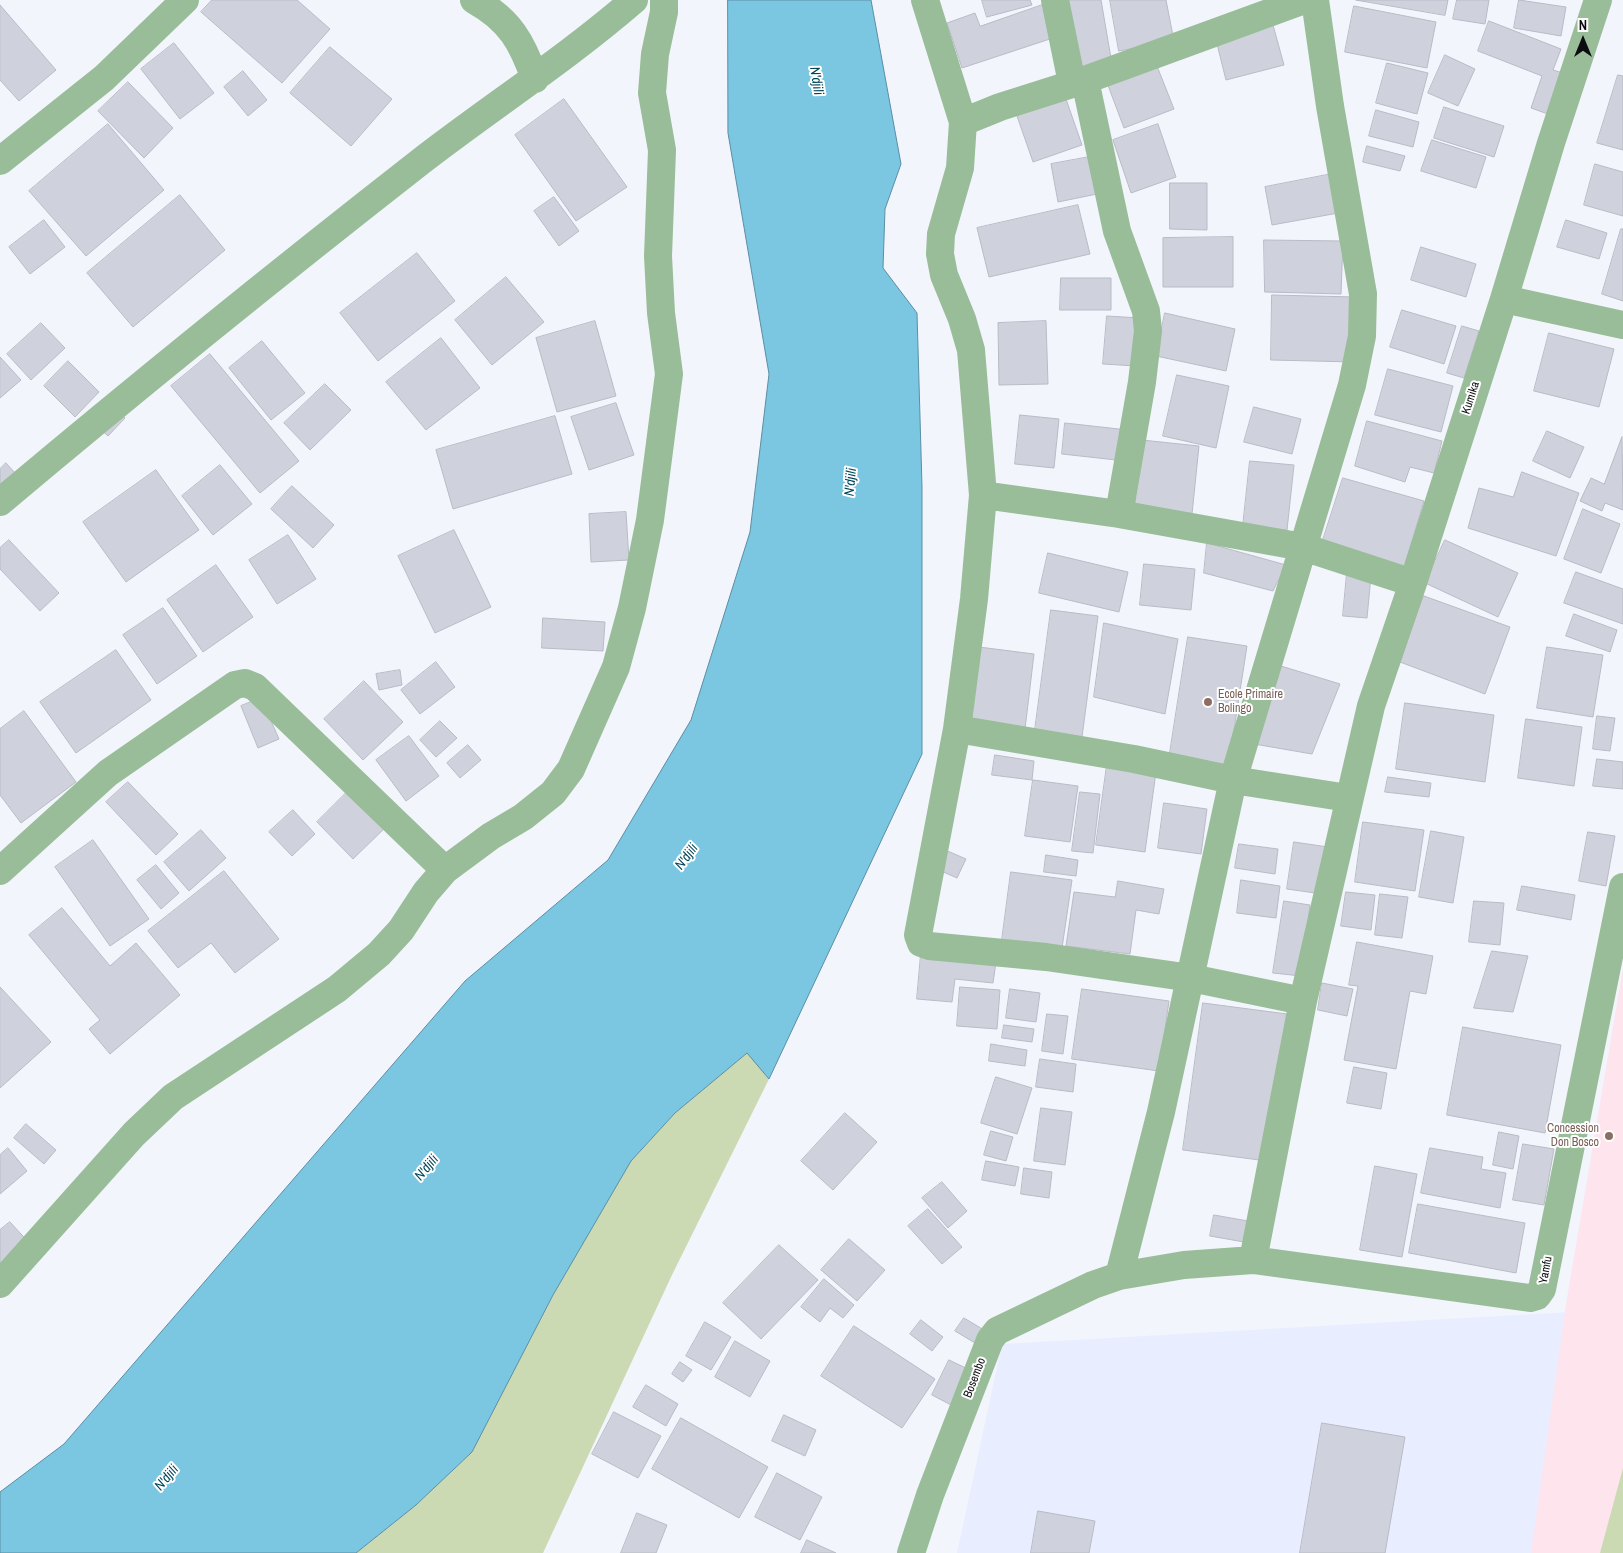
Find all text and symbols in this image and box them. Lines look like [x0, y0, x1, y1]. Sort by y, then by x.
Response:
north arrow [1558, 15, 1608, 65]
text: N [1579, 16, 1587, 34]
water label: N'djili [805, 66, 827, 96]
street label: Kumika [1459, 380, 1483, 416]
water label: N'djili [841, 467, 861, 497]
place label: Ecole Primaire Bolingo [1218, 688, 1283, 716]
marker: Ecole Primaire Bolingo [1202, 696, 1214, 708]
water label: N'djili [672, 841, 702, 873]
place label: Concession Don Bosco [1547, 1122, 1599, 1150]
marker: Concession Don Bosco [1603, 1130, 1615, 1142]
water label: N'djili [411, 1152, 443, 1184]
street label: Yamfu [1536, 1255, 1556, 1285]
street label: Bosembo [961, 1356, 989, 1400]
water label: N'djili [151, 1462, 183, 1494]

